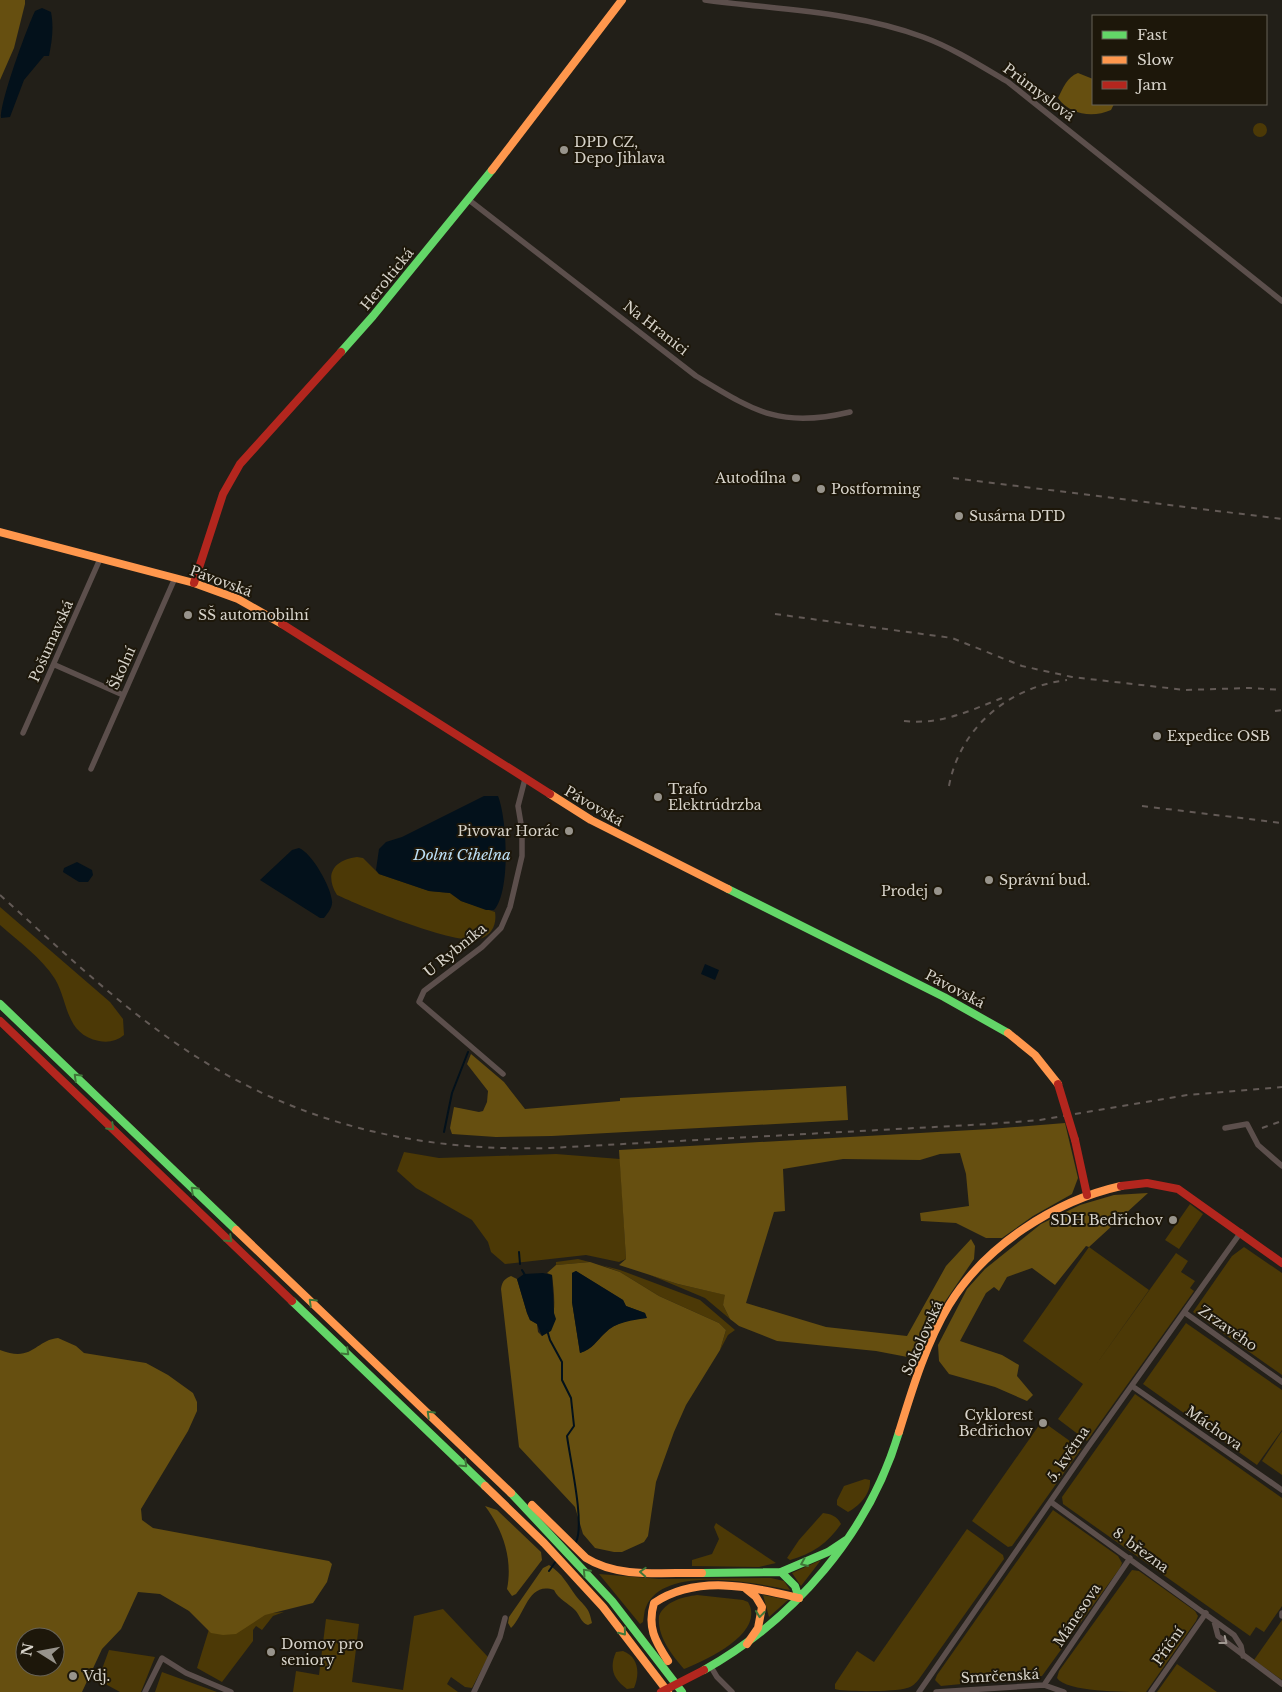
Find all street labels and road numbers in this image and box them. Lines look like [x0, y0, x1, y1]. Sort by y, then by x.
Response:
street label: Průmyslová [1000, 59, 1079, 125]
street label: Heroltická [356, 244, 418, 314]
street label: Na Hranici [620, 297, 692, 359]
street label: Pávovská [187, 561, 255, 601]
street label: Pošumavská [25, 597, 77, 685]
street label: Školní [104, 643, 140, 692]
street label: Pávovská [561, 782, 627, 830]
street label: U Rybníka [420, 919, 490, 981]
street label: Pávovská [922, 966, 988, 1012]
street label: Sokolovská [898, 1298, 947, 1378]
street label: Zrzavého [1195, 1301, 1261, 1355]
street label: Máchova [1182, 1402, 1246, 1454]
street label: 5. května [1043, 1423, 1093, 1485]
street label: 8. března [1109, 1524, 1173, 1577]
street label: Mánesova [1049, 1580, 1105, 1650]
street label: Příční [1148, 1623, 1188, 1669]
street label: Smrčenská [960, 1665, 1040, 1687]

